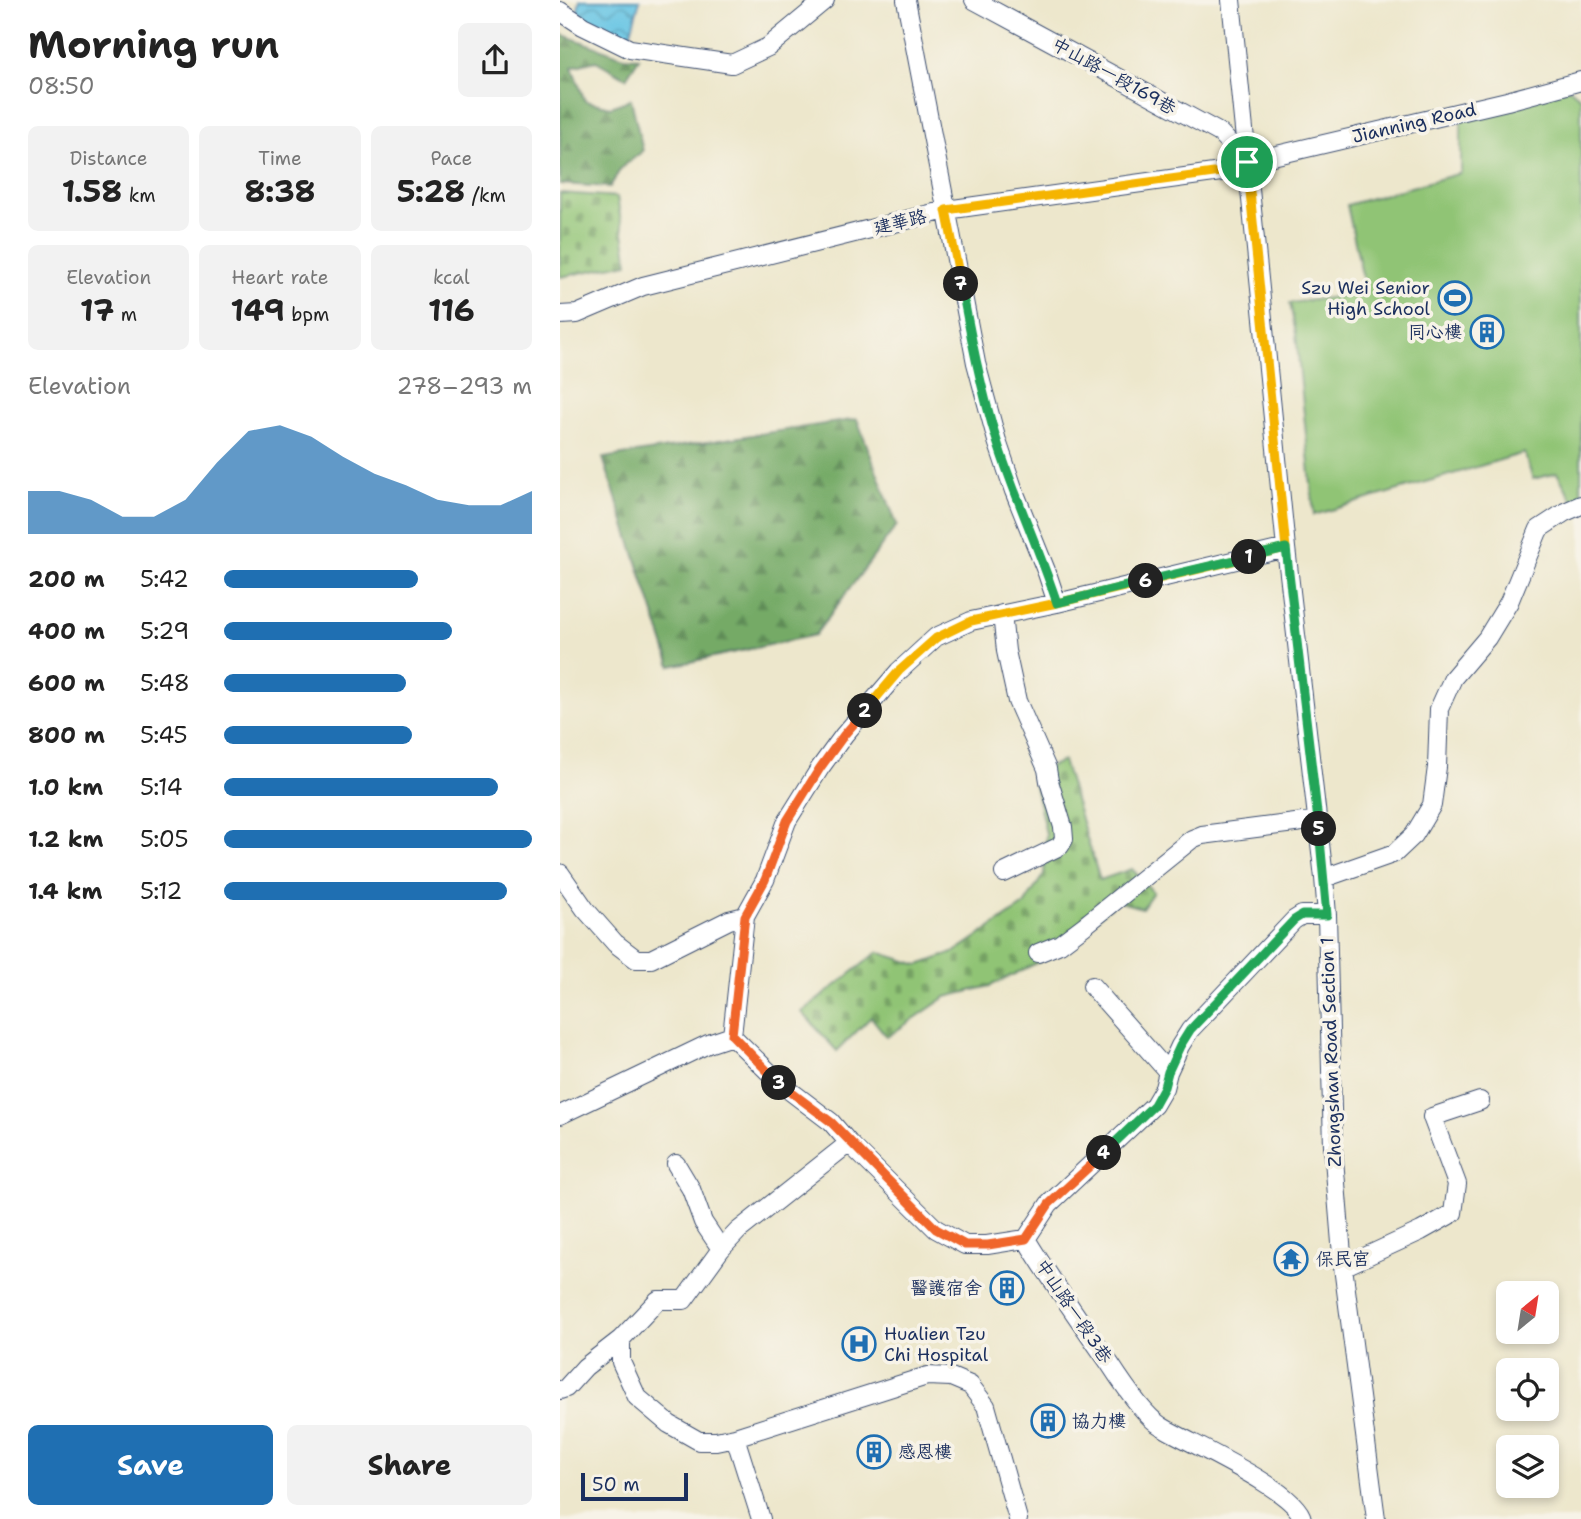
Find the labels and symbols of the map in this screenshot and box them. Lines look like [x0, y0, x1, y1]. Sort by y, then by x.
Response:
street label: 中山路一段169巷 [1048, 32, 1180, 120]
street label: Jianning Road [1350, 97, 1478, 149]
pin [1217, 132, 1277, 192]
street label: 建華路 [871, 204, 929, 240]
pin: 7 [944, 266, 978, 302]
place label: Szu Wei Senior High School [1301, 276, 1431, 321]
sports icon: Szu Wei Senior High School [1436, 279, 1474, 317]
building icon: 同心樓 [1468, 313, 1506, 351]
place label: 同心樓 [1408, 320, 1462, 344]
pin: 1 [1232, 540, 1266, 574]
pin: 6 [1128, 564, 1164, 598]
pin: 2 [848, 694, 882, 728]
pin: 5 [1302, 812, 1336, 846]
street label: Zhongshan Road Section 1 [1315, 937, 1347, 1167]
pin: 3 [762, 1066, 796, 1100]
pin: 4 [1086, 1136, 1122, 1170]
temple icon: 保民宮 [1272, 1240, 1310, 1278]
place label: 保民宮 [1316, 1247, 1370, 1271]
street label: 中山路一段3巷 [1030, 1254, 1118, 1368]
building icon: 醫護宿舍 [988, 1269, 1026, 1307]
place label: 醫護宿舍 [910, 1276, 982, 1300]
north arrow [1496, 1281, 1559, 1344]
place label: Hualien Tzu Chi Hospital [884, 1322, 989, 1367]
hospital icon: Hualien Tzu Chi Hospital [840, 1325, 878, 1363]
building icon: 協力樓 [1029, 1402, 1067, 1440]
place label: 協力樓 [1072, 1409, 1126, 1433]
building icon: 感恩樓 [855, 1433, 893, 1471]
place label: 感恩樓 [898, 1440, 952, 1464]
scale bar [581, 1470, 688, 1502]

